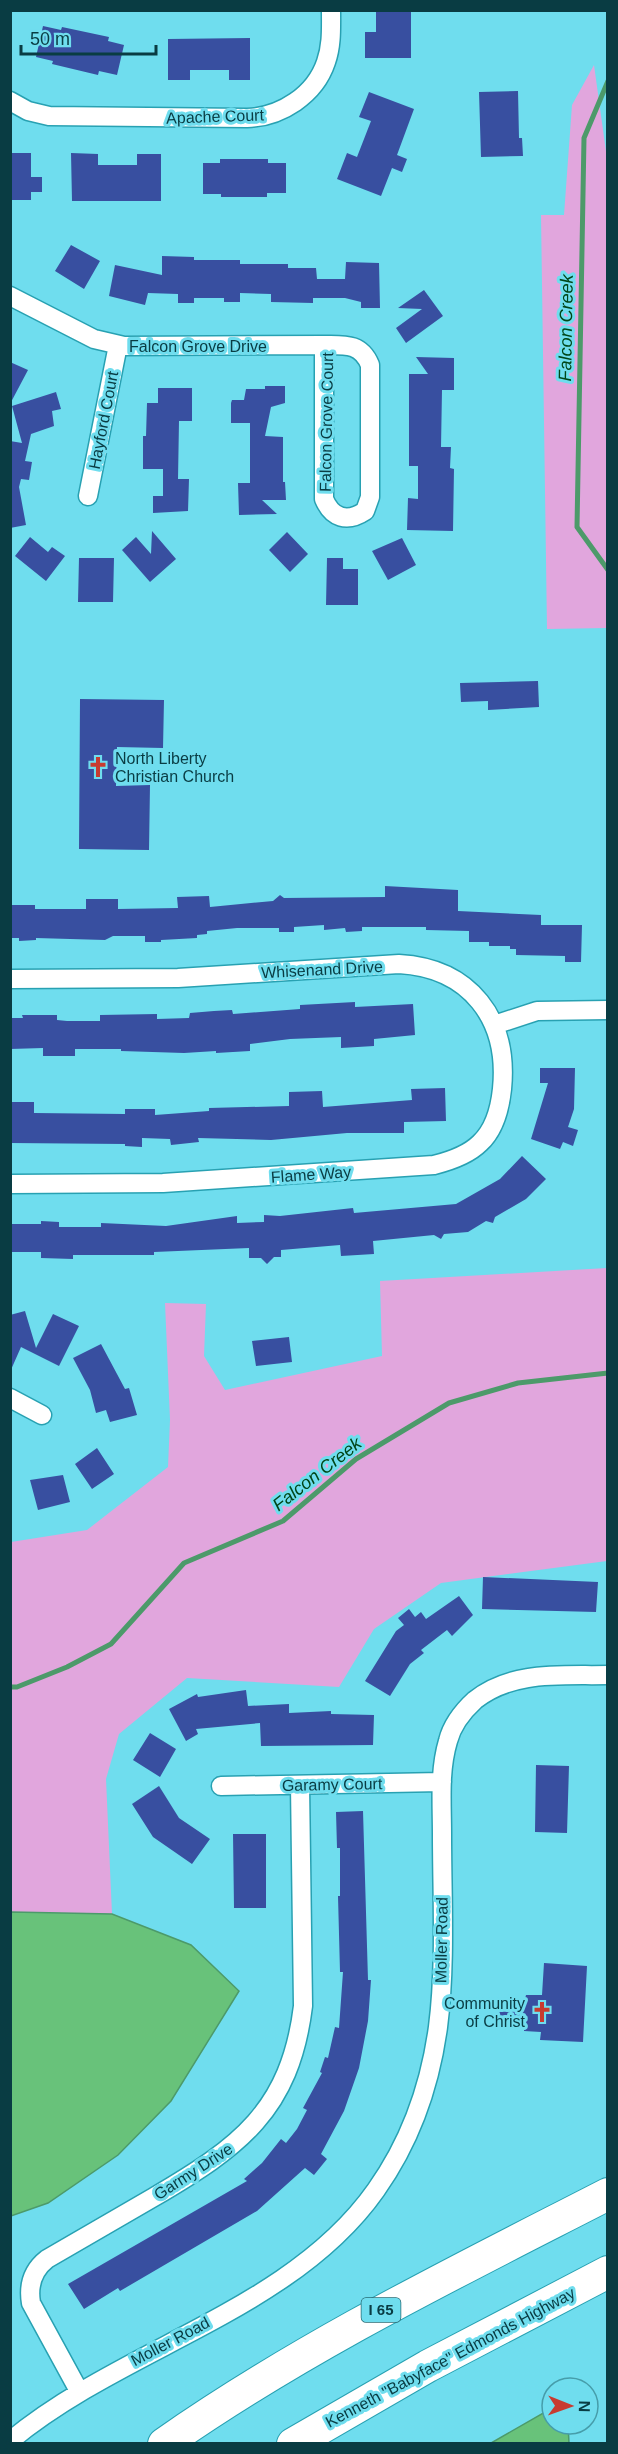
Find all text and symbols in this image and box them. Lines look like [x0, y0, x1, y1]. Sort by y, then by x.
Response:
scale bar [21, 18, 156, 56]
text: 50 m [30, 29, 70, 49]
street label: Apache Court [166, 106, 265, 127]
water label: Falcon Creek [555, 273, 577, 382]
street label: Falcon Grove Drive [129, 338, 267, 355]
street label: Falcon Grove Court [317, 352, 336, 492]
street label: Hayford Court [86, 369, 121, 471]
place label: North Liberty Christian Church [115, 750, 234, 785]
church icon: North Liberty Christian Church [86, 755, 110, 779]
street label: Whisenand Drive [261, 958, 383, 981]
street label: Flame Way [270, 1163, 352, 1186]
water label: Falcon Creek [269, 1433, 366, 1515]
street label: Garamy Court [282, 1775, 383, 1794]
street label: Moller Road [432, 1897, 451, 1983]
place label: Community of Christ [444, 1995, 526, 2030]
church icon: Community of Christ [530, 2000, 554, 2024]
street label: Garmy Drive [151, 2140, 236, 2203]
street label: Kenneth "Babyface" Edmonds Highway [323, 2284, 578, 2431]
road number: I 65 [362, 2298, 400, 2322]
street label: Moller Road [128, 2314, 212, 2369]
north arrow [540, 2376, 600, 2436]
text: N [576, 2400, 593, 2412]

